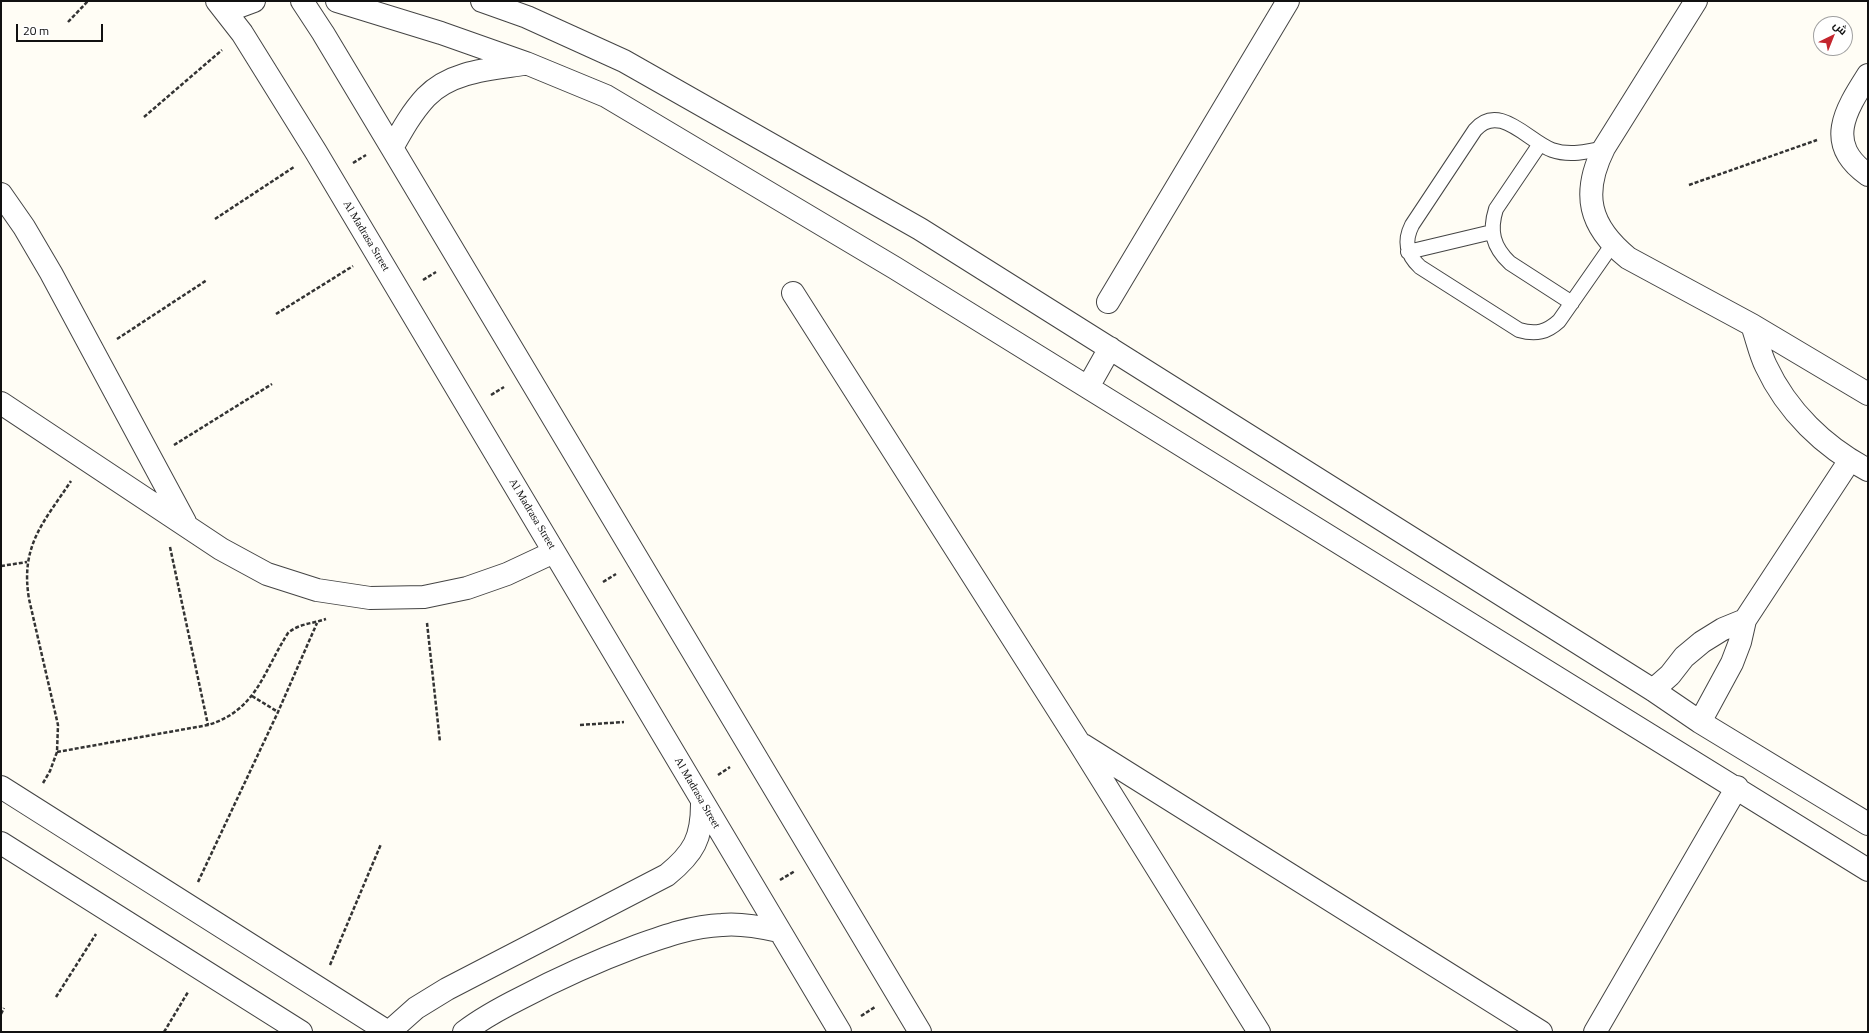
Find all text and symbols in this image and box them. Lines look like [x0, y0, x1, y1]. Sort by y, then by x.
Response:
scale bar [18, 16, 105, 42]
north arrow [1813, 16, 1853, 56]
text: ش [1829, 16, 1852, 40]
text: 20 m [23, 19, 49, 42]
street label: Al Madrasa Street [339, 197, 393, 275]
street label: Al Madrasa Street [505, 475, 559, 553]
street label: Al Madrasa Street [671, 754, 723, 832]

